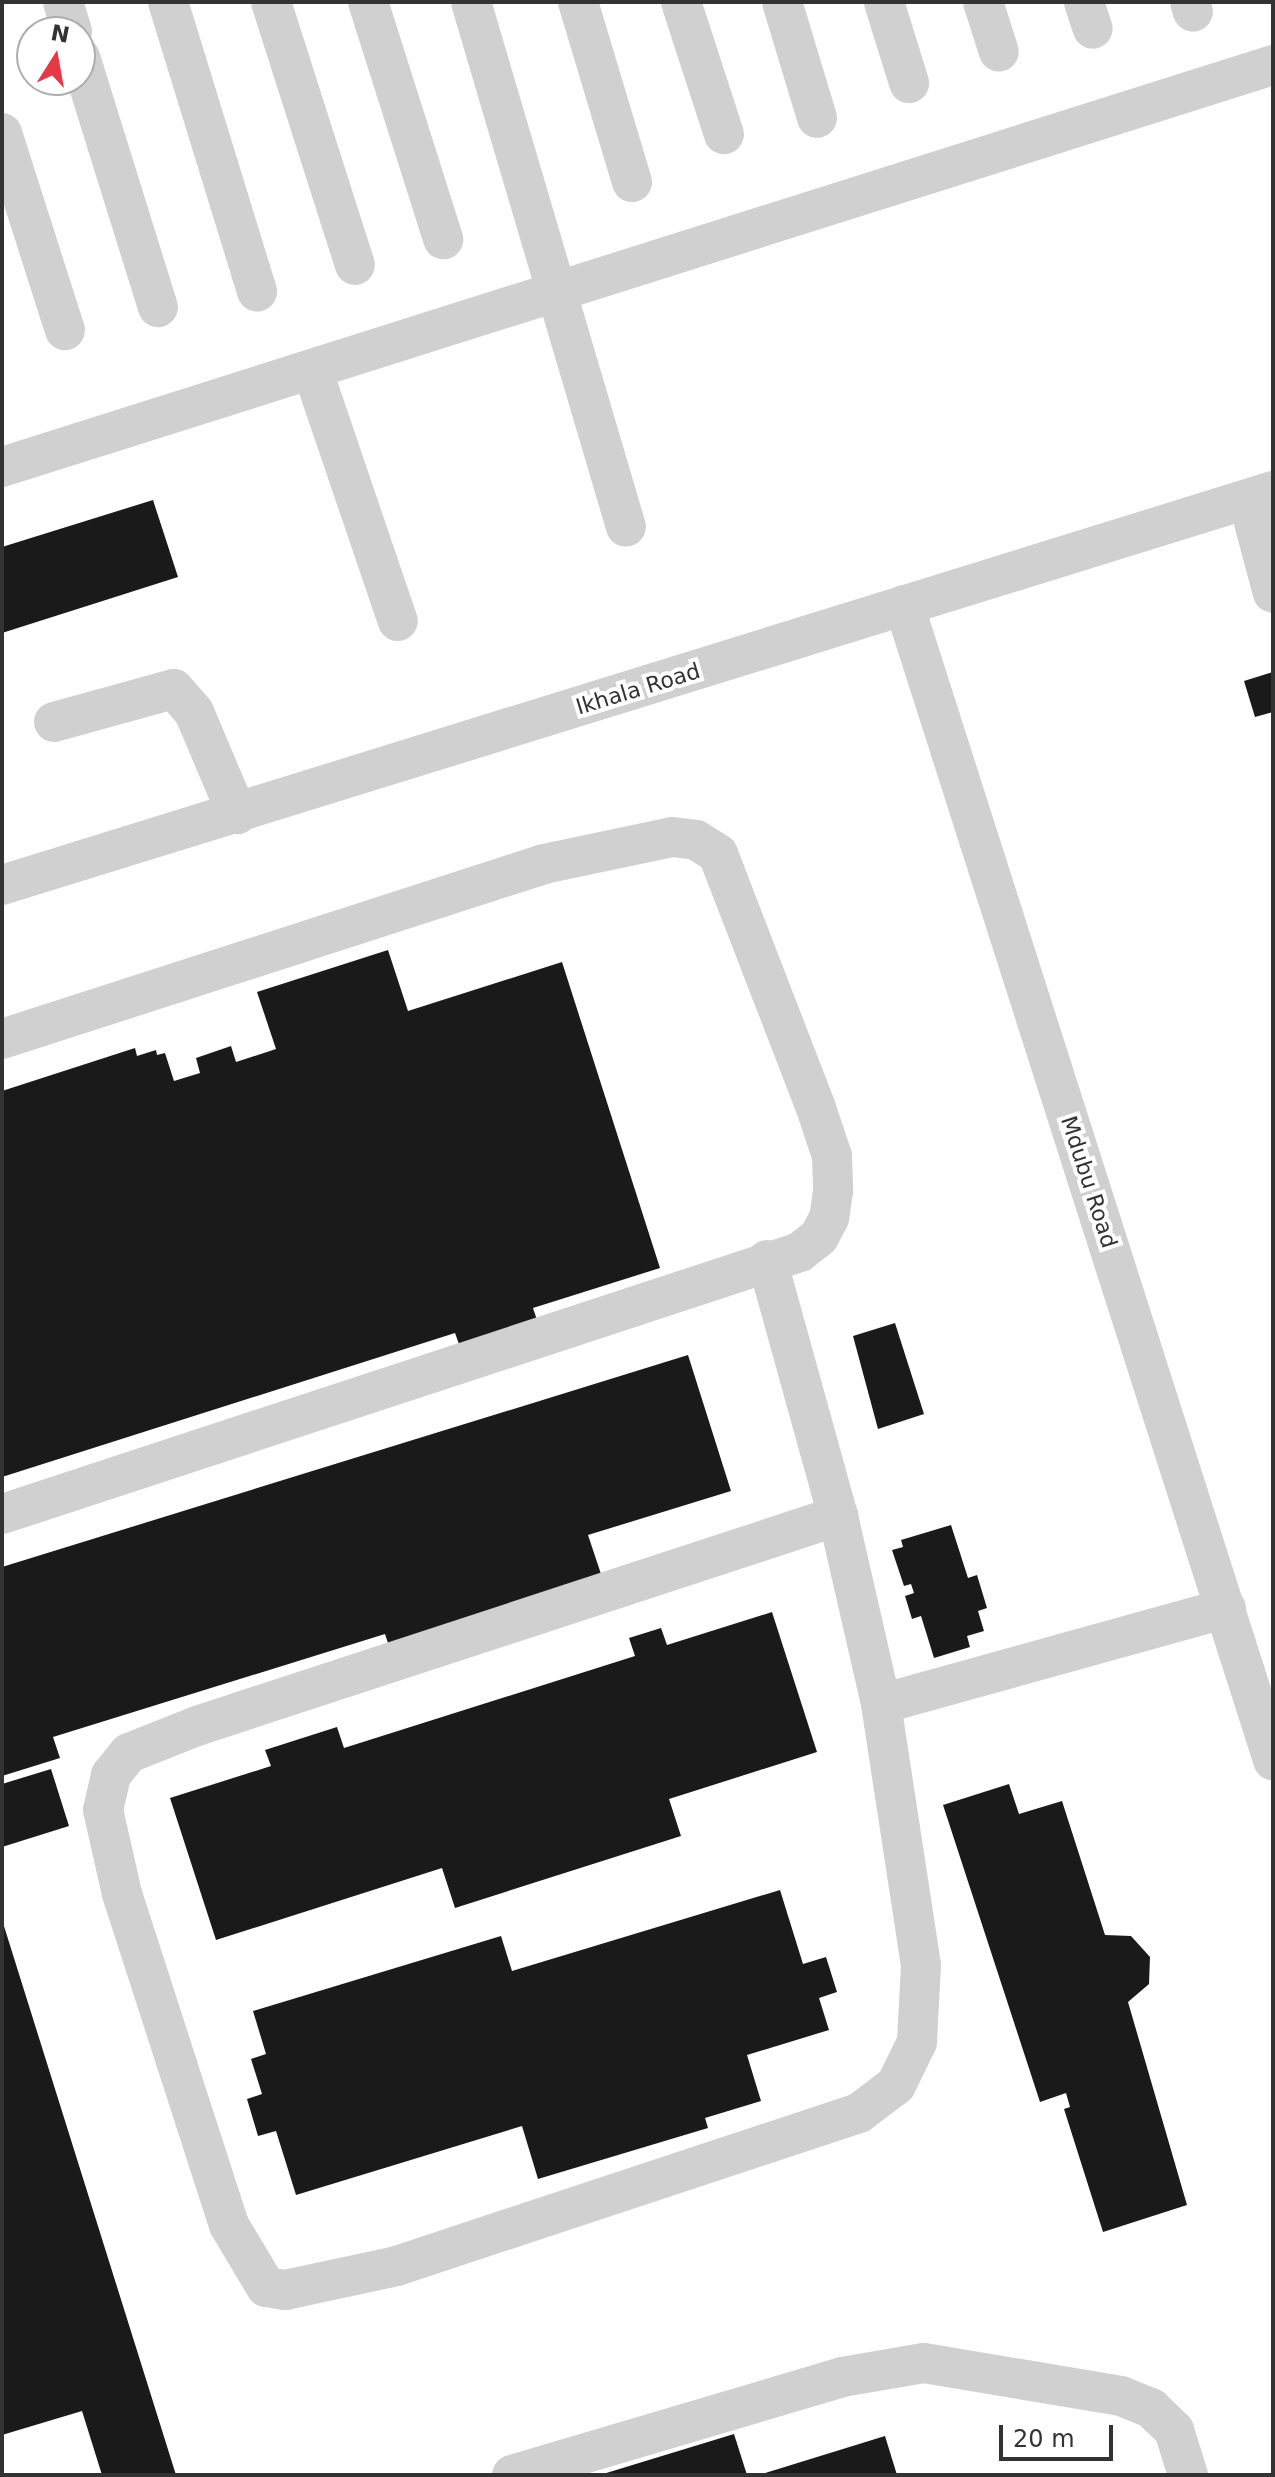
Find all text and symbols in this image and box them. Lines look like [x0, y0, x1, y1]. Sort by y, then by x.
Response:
north arrow [16, 16, 96, 96]
text: N [49, 20, 72, 48]
street label: Ikhala Road [573, 658, 703, 720]
street label: Mdubu Road [1055, 1113, 1123, 1251]
scale bar [1003, 2409, 1117, 2459]
text: 20 m [1013, 2425, 1075, 2453]

